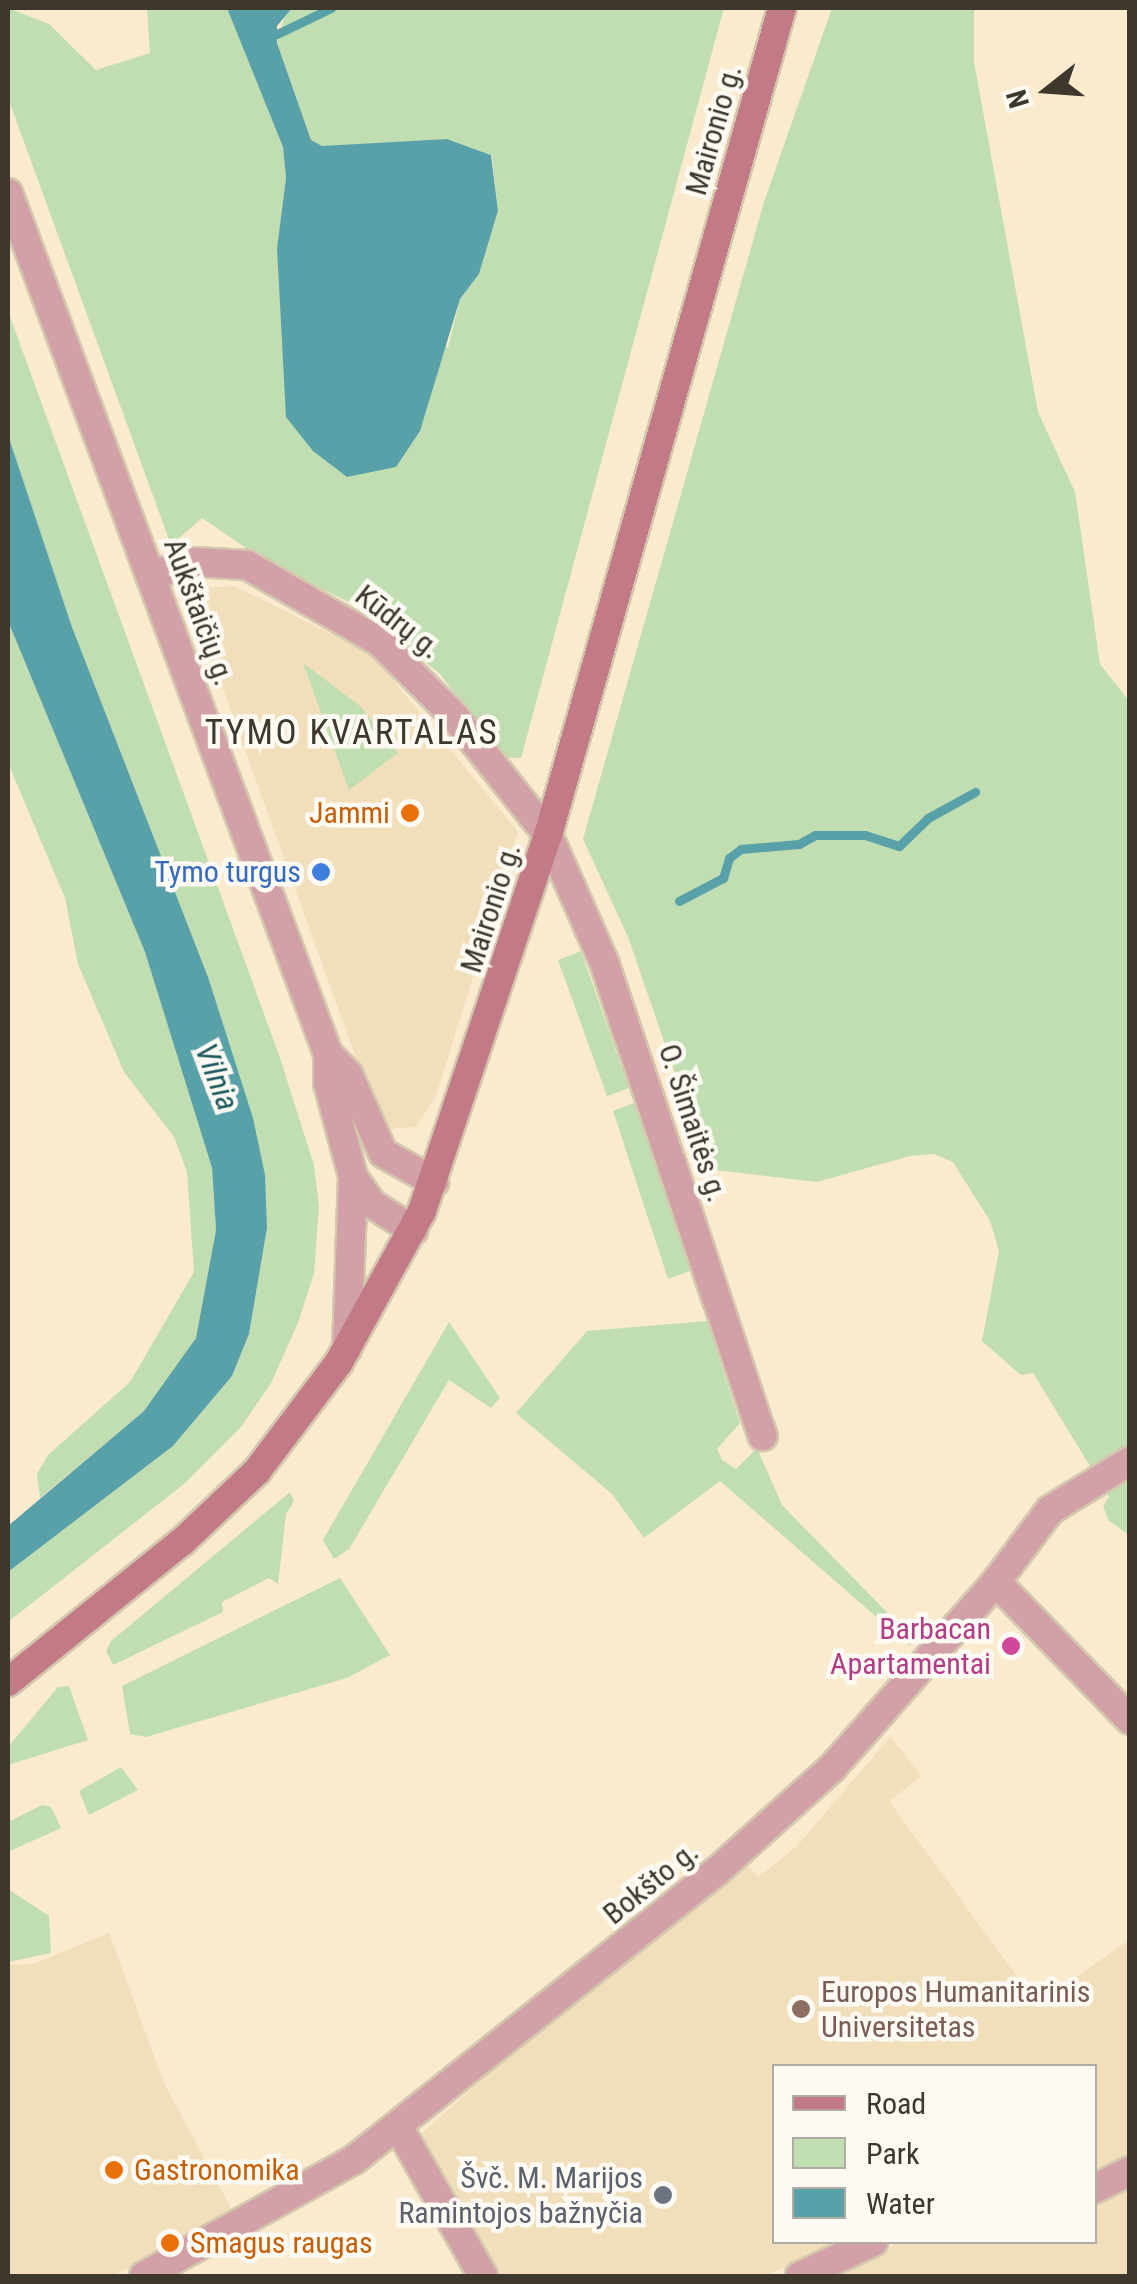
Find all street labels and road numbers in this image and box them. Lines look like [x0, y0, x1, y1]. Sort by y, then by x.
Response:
street label: Maironio g. [678, 61, 750, 199]
street label: Aukštaičių g. [156, 534, 242, 690]
street label: Kūdrų g. [348, 577, 448, 667]
street label: Maironio g. [453, 839, 529, 977]
street label: O. Šimaitės g. [651, 1040, 735, 1206]
street label: Bokšto g. [596, 1834, 706, 1932]

